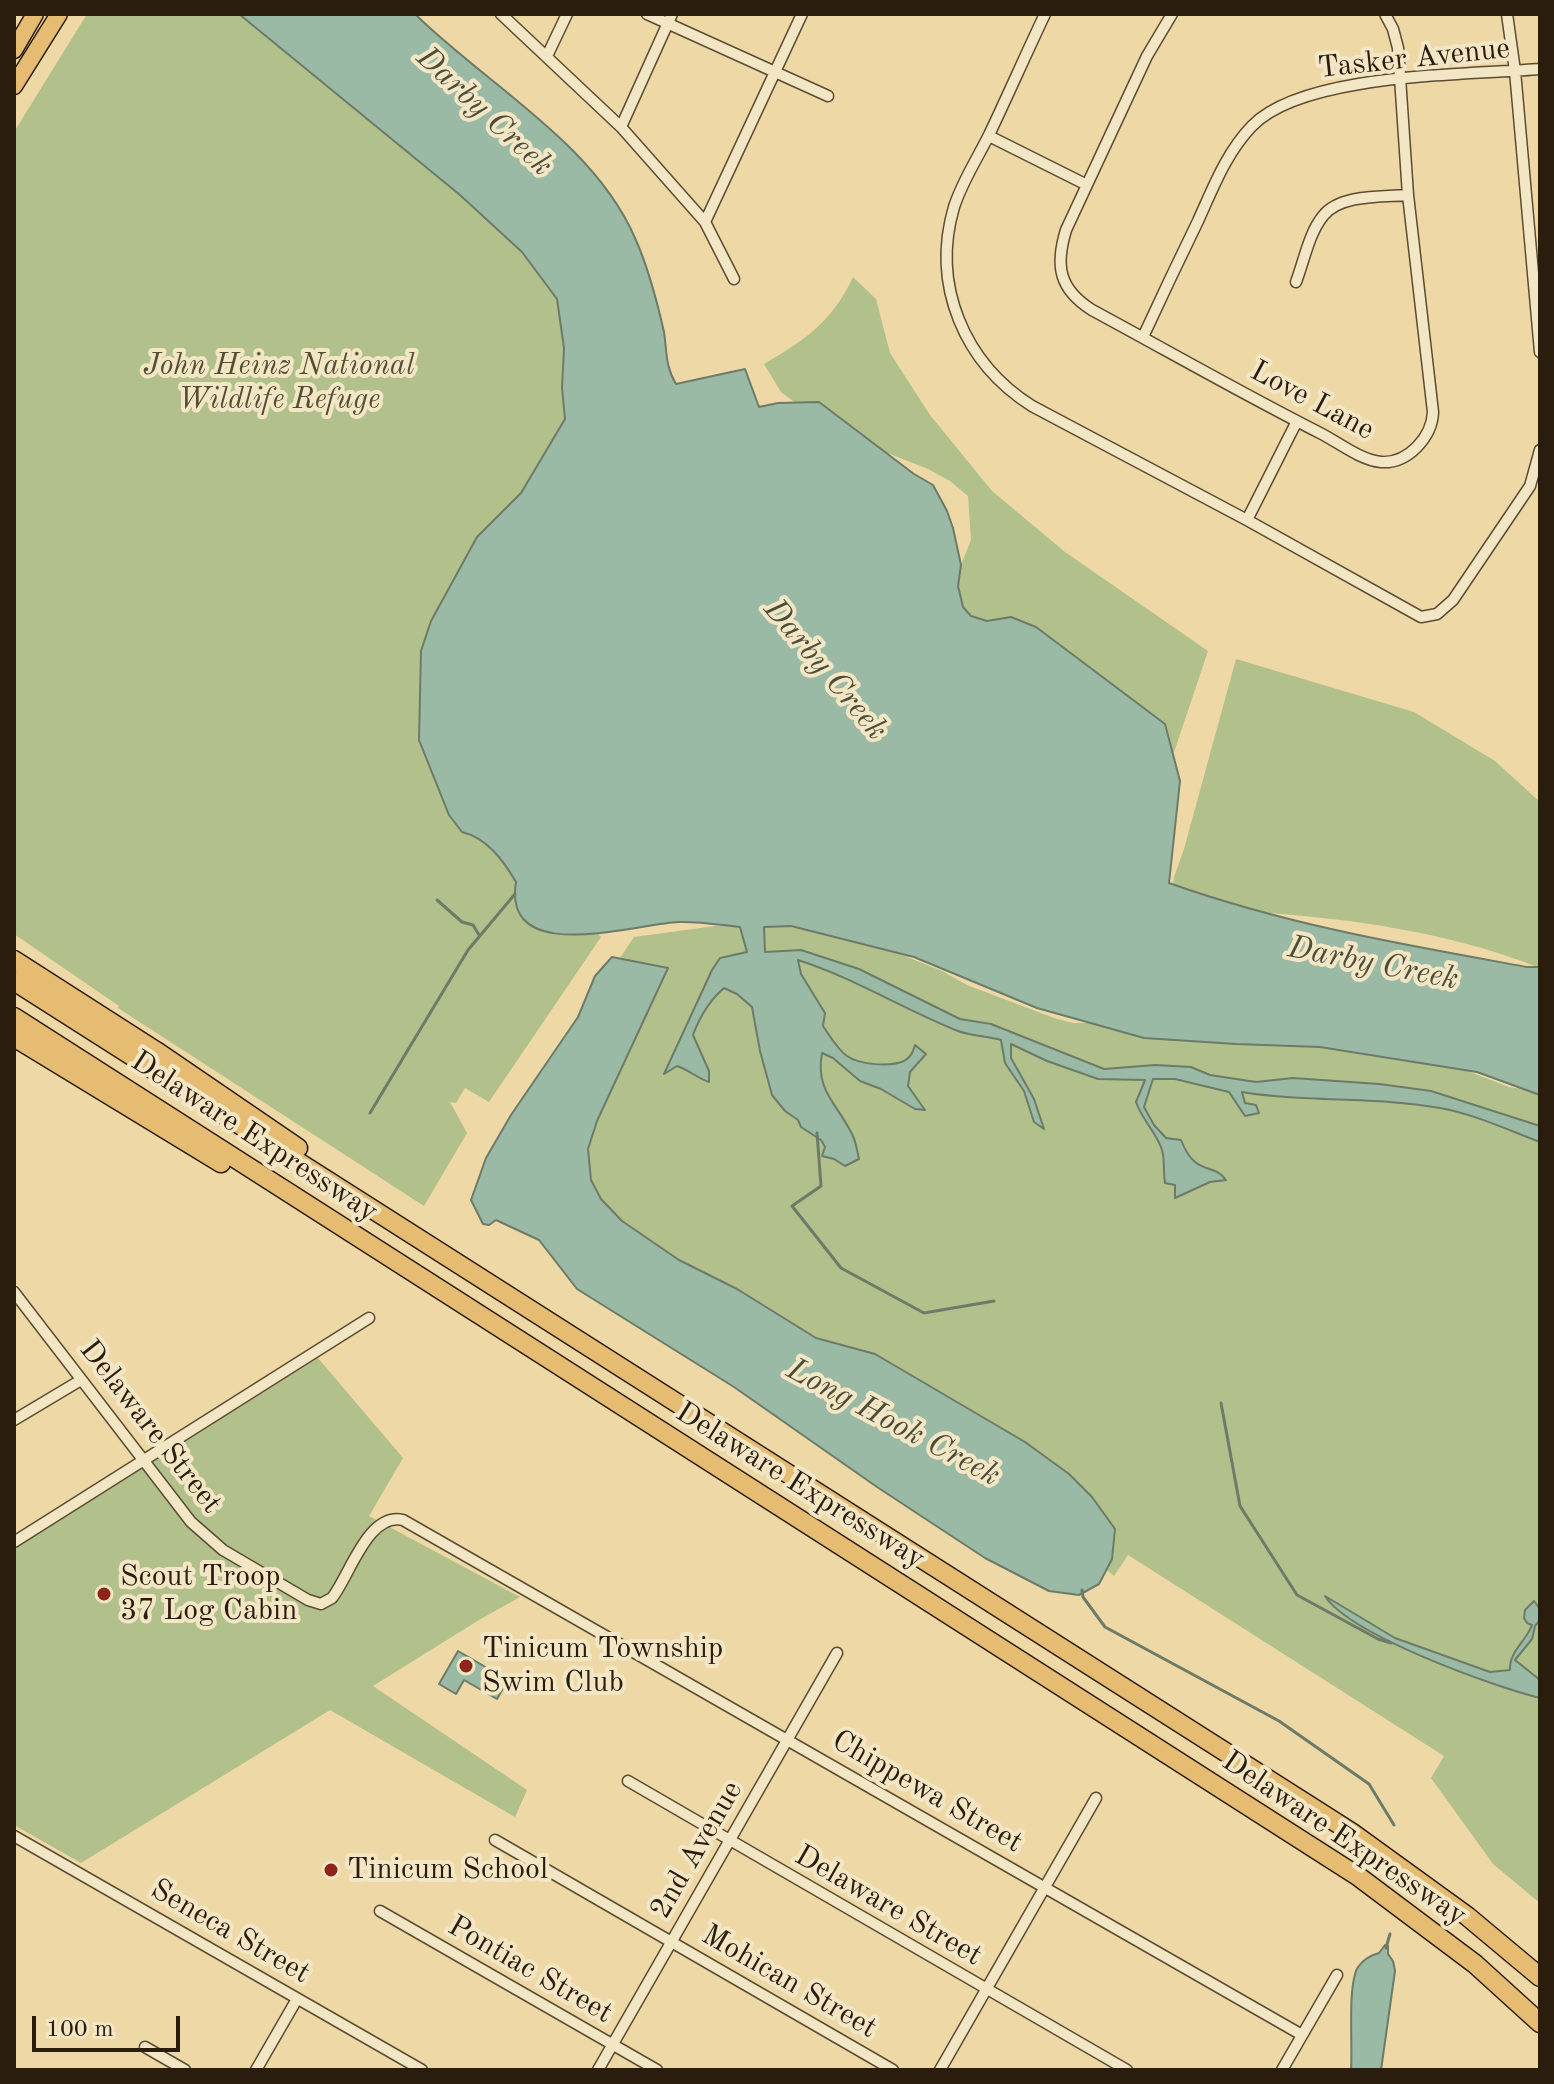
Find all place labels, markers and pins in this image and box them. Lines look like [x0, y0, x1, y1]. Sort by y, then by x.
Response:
place label: Scout Troop 37 Log Cabin [120, 1559, 297, 1630]
marker: Scout Troop 37 Log Cabin [95, 1585, 113, 1603]
place label: Tinicum Township Swim Club [482, 1631, 723, 1702]
marker: Tinicum Township Swim Club [457, 1657, 475, 1675]
place label: Tinicum School [347, 1852, 548, 1888]
marker: Tinicum School [322, 1861, 340, 1879]

